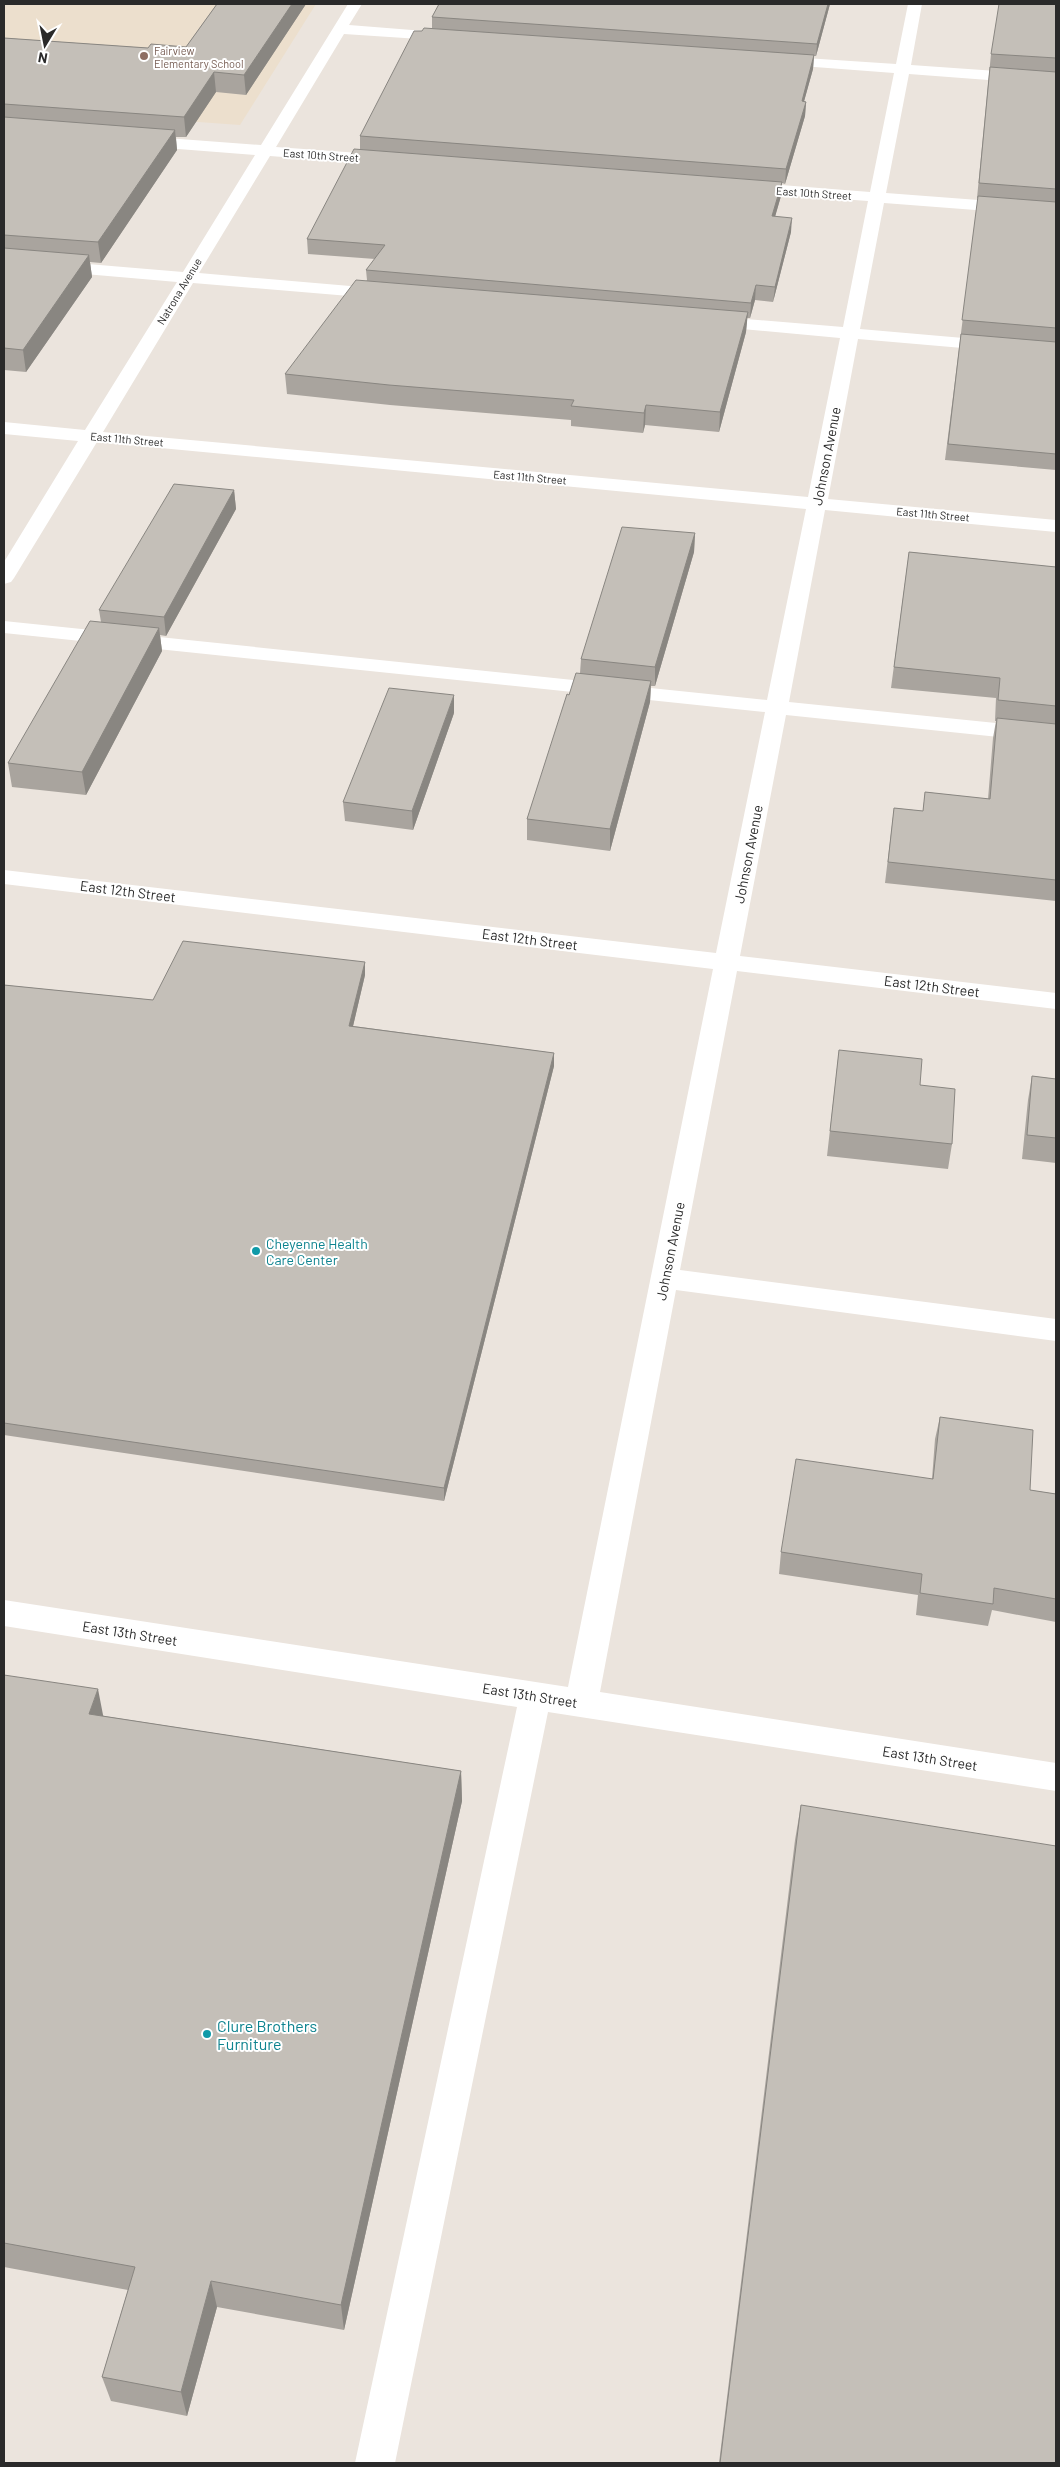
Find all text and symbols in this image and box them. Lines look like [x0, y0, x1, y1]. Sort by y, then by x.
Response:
north arrow [20, 20, 70, 70]
place label: Fairview Elementary School [154, 44, 244, 70]
text: N [37, 49, 49, 67]
marker: Fairview Elementary School [138, 50, 150, 62]
street label: East 10th Street [283, 146, 359, 164]
street label: East 10th Street [776, 184, 852, 202]
street label: Natrona Avenue [154, 255, 204, 327]
street label: Johnson Avenue [808, 405, 844, 507]
street label: East 11th Street [90, 429, 164, 449]
street label: East 11th Street [493, 467, 567, 487]
street label: East 11th Street [896, 504, 970, 524]
street label: Johnson Avenue [730, 803, 766, 905]
street label: East 12th Street [79, 877, 177, 905]
street label: East 12th Street [481, 925, 579, 953]
street label: East 12th Street [883, 972, 981, 1000]
street label: Johnson Avenue [652, 1200, 688, 1302]
place label: Cheyenne Health Care Center [266, 1235, 368, 1268]
marker: Cheyenne Health Care Center [250, 1245, 262, 1257]
street label: East 13th Street [81, 1617, 179, 1649]
street label: East 13th Street [481, 1679, 579, 1711]
street label: East 13th Street [881, 1742, 979, 1774]
place label: Clure Brothers Furniture [217, 2016, 317, 2053]
marker: Clure Brothers Furniture [201, 2028, 213, 2040]

